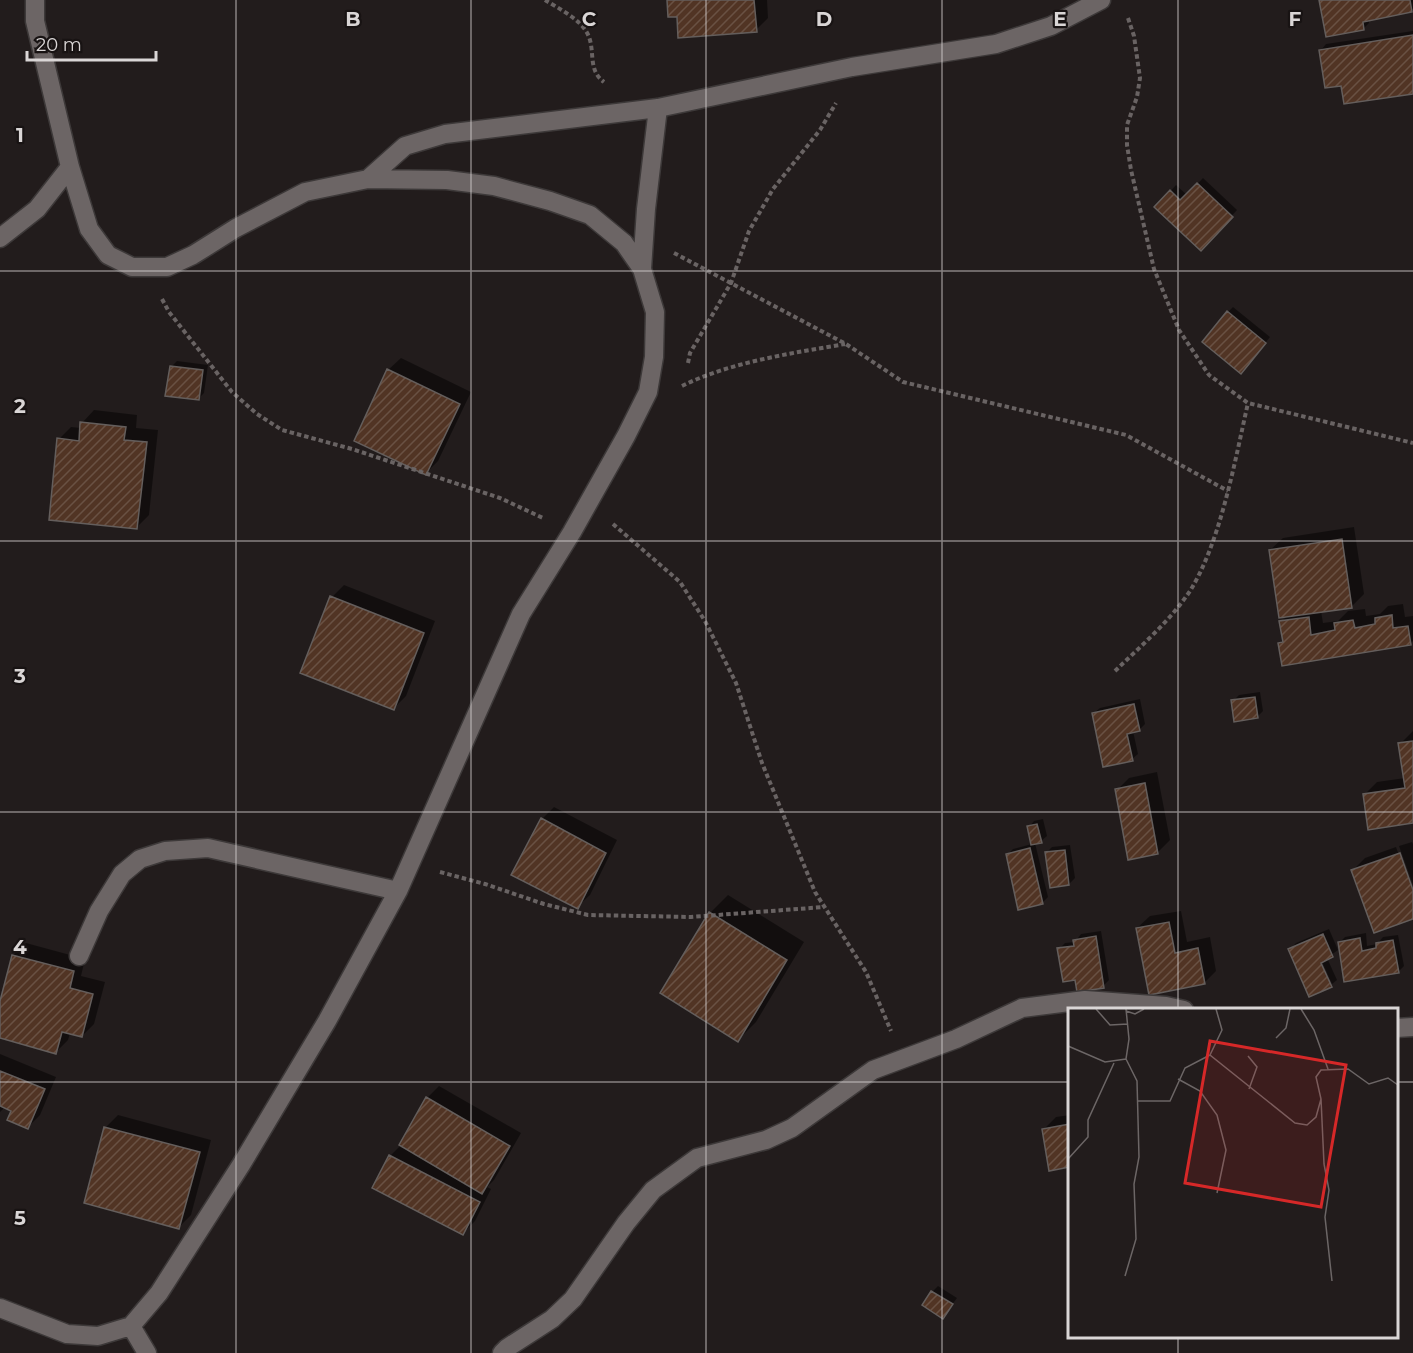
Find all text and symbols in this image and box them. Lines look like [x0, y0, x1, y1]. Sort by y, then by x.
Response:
text: B [345, 7, 361, 31]
text: C [582, 7, 597, 31]
text: D [816, 7, 832, 31]
text: E [1053, 7, 1067, 31]
text: F [1289, 7, 1302, 31]
scale bar [27, 24, 156, 62]
text: 20 m [36, 34, 82, 56]
text: 1 [16, 123, 24, 147]
text: 2 [14, 394, 26, 418]
text: 3 [13, 664, 26, 688]
text: 4 [13, 935, 27, 959]
inset map [1068, 1008, 1398, 1338]
text: 5 [14, 1206, 26, 1230]

